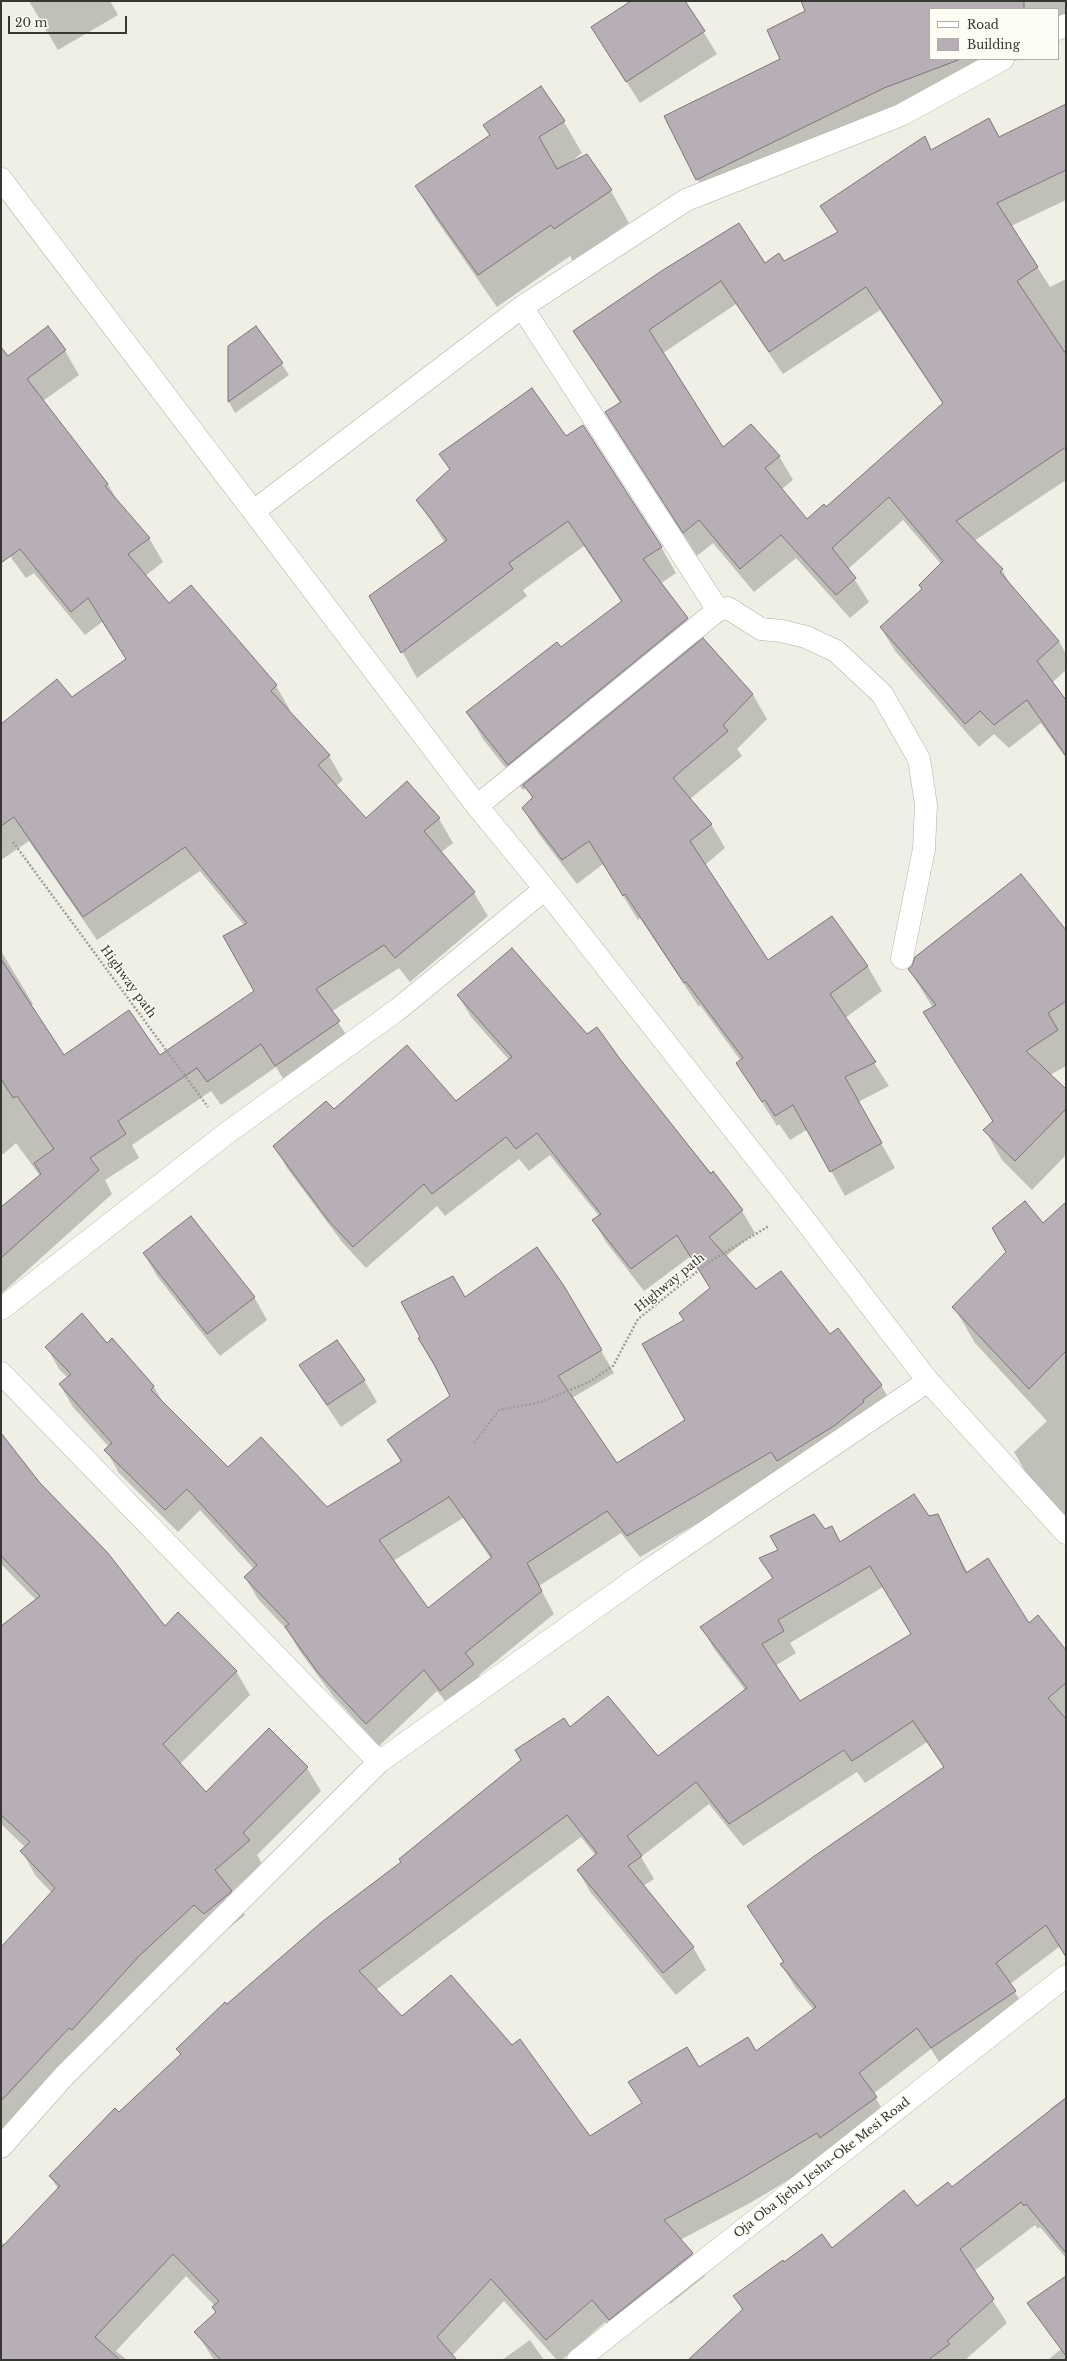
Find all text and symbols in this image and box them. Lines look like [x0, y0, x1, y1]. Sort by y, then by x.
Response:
scale bar [10, 8, 129, 34]
legend [929, 8, 1059, 60]
text: 20 m [15, 15, 47, 30]
text: Road [967, 17, 999, 32]
text: Building [967, 37, 1020, 52]
street label: Highway path [97, 943, 159, 1021]
street label: Highway path [632, 1250, 708, 1316]
street label: Oja Oba Ijebu Jesha-Oke Mesi Road [731, 2095, 913, 2241]

